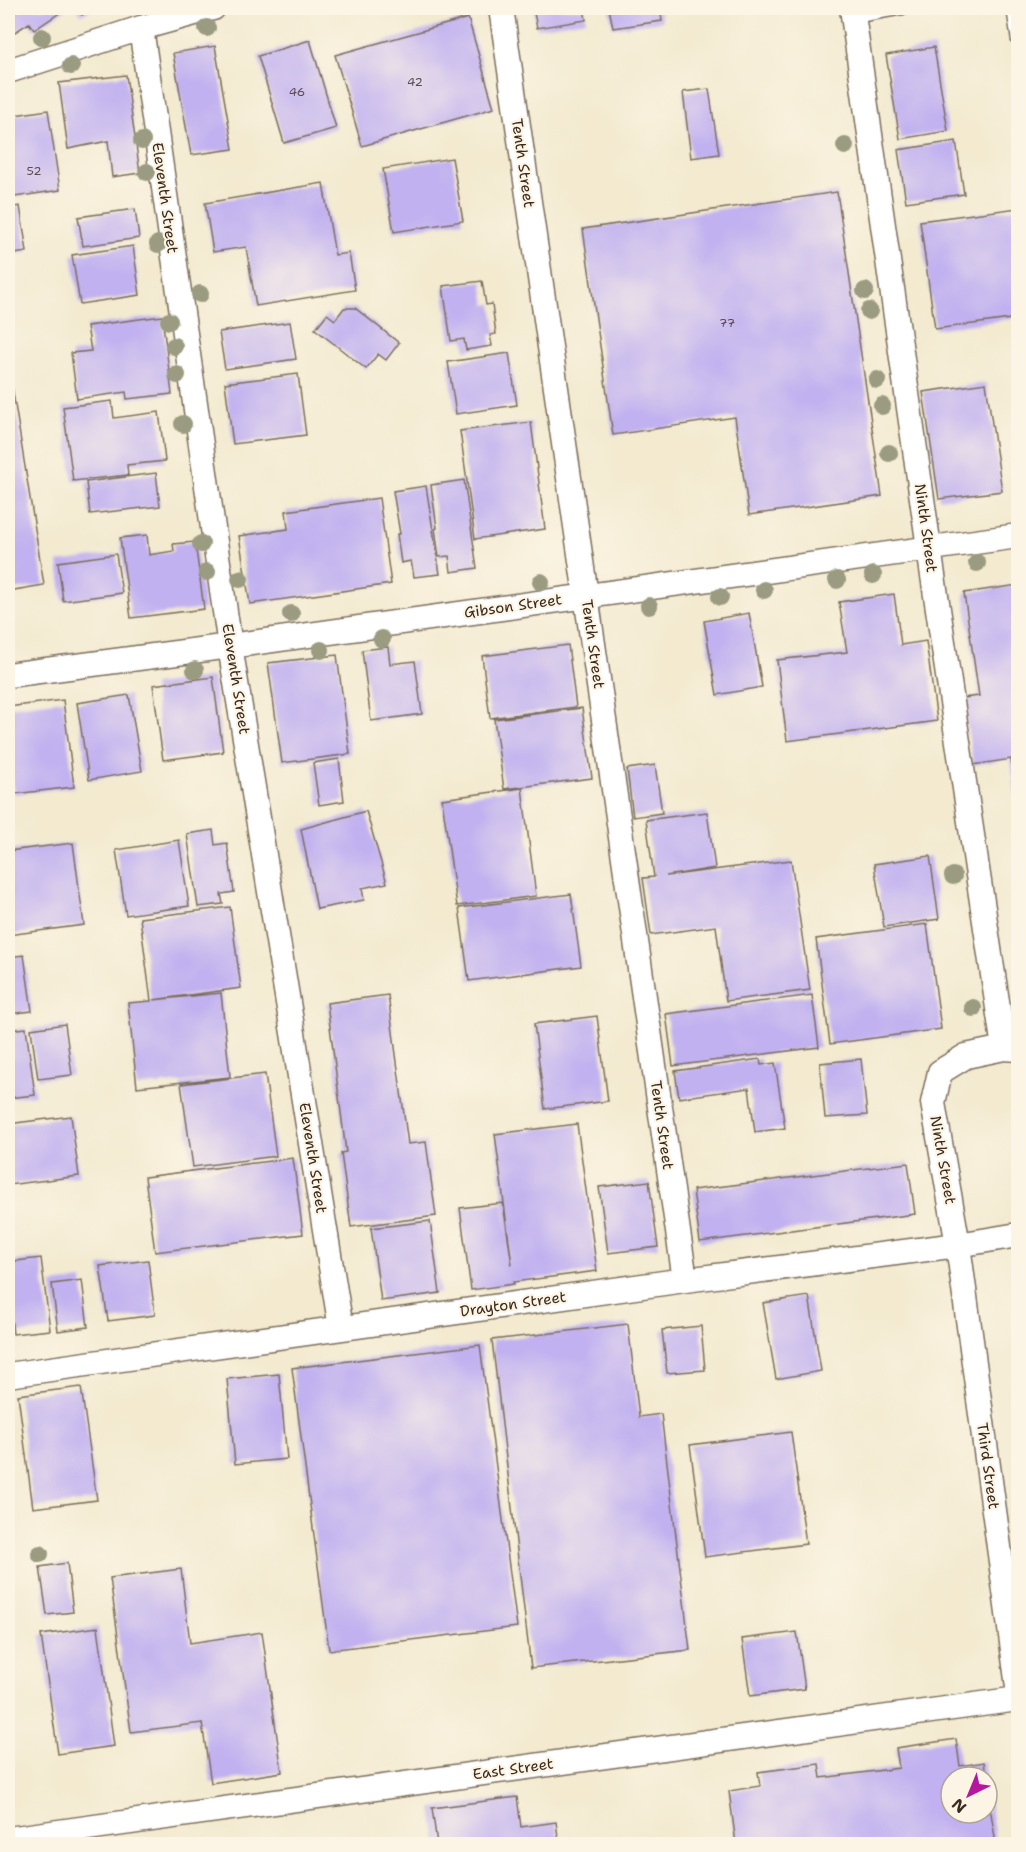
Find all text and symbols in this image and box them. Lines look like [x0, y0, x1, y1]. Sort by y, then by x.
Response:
house number: 42 [407, 74, 423, 90]
house number: 46 [289, 84, 305, 100]
street label: Tenth Street [507, 117, 539, 209]
street label: Eleventh Street [147, 141, 183, 255]
house number: 52 [26, 163, 42, 179]
house number: 77 [719, 315, 735, 331]
street label: Ninth Street [910, 482, 942, 574]
street label: Gibson Street [463, 589, 563, 623]
street label: Tenth Street [577, 598, 609, 690]
street label: Eleventh Street [217, 622, 255, 736]
street label: Tenth Street [646, 1079, 678, 1171]
street label: Eleventh Street [294, 1101, 332, 1215]
street label: Ninth Street [925, 1114, 961, 1206]
street label: Drayton Street [459, 1287, 567, 1321]
street label: Third Street [972, 1422, 1004, 1510]
street label: East Street [471, 1753, 555, 1785]
north arrow [939, 1765, 999, 1825]
text: N [947, 1794, 971, 1818]

